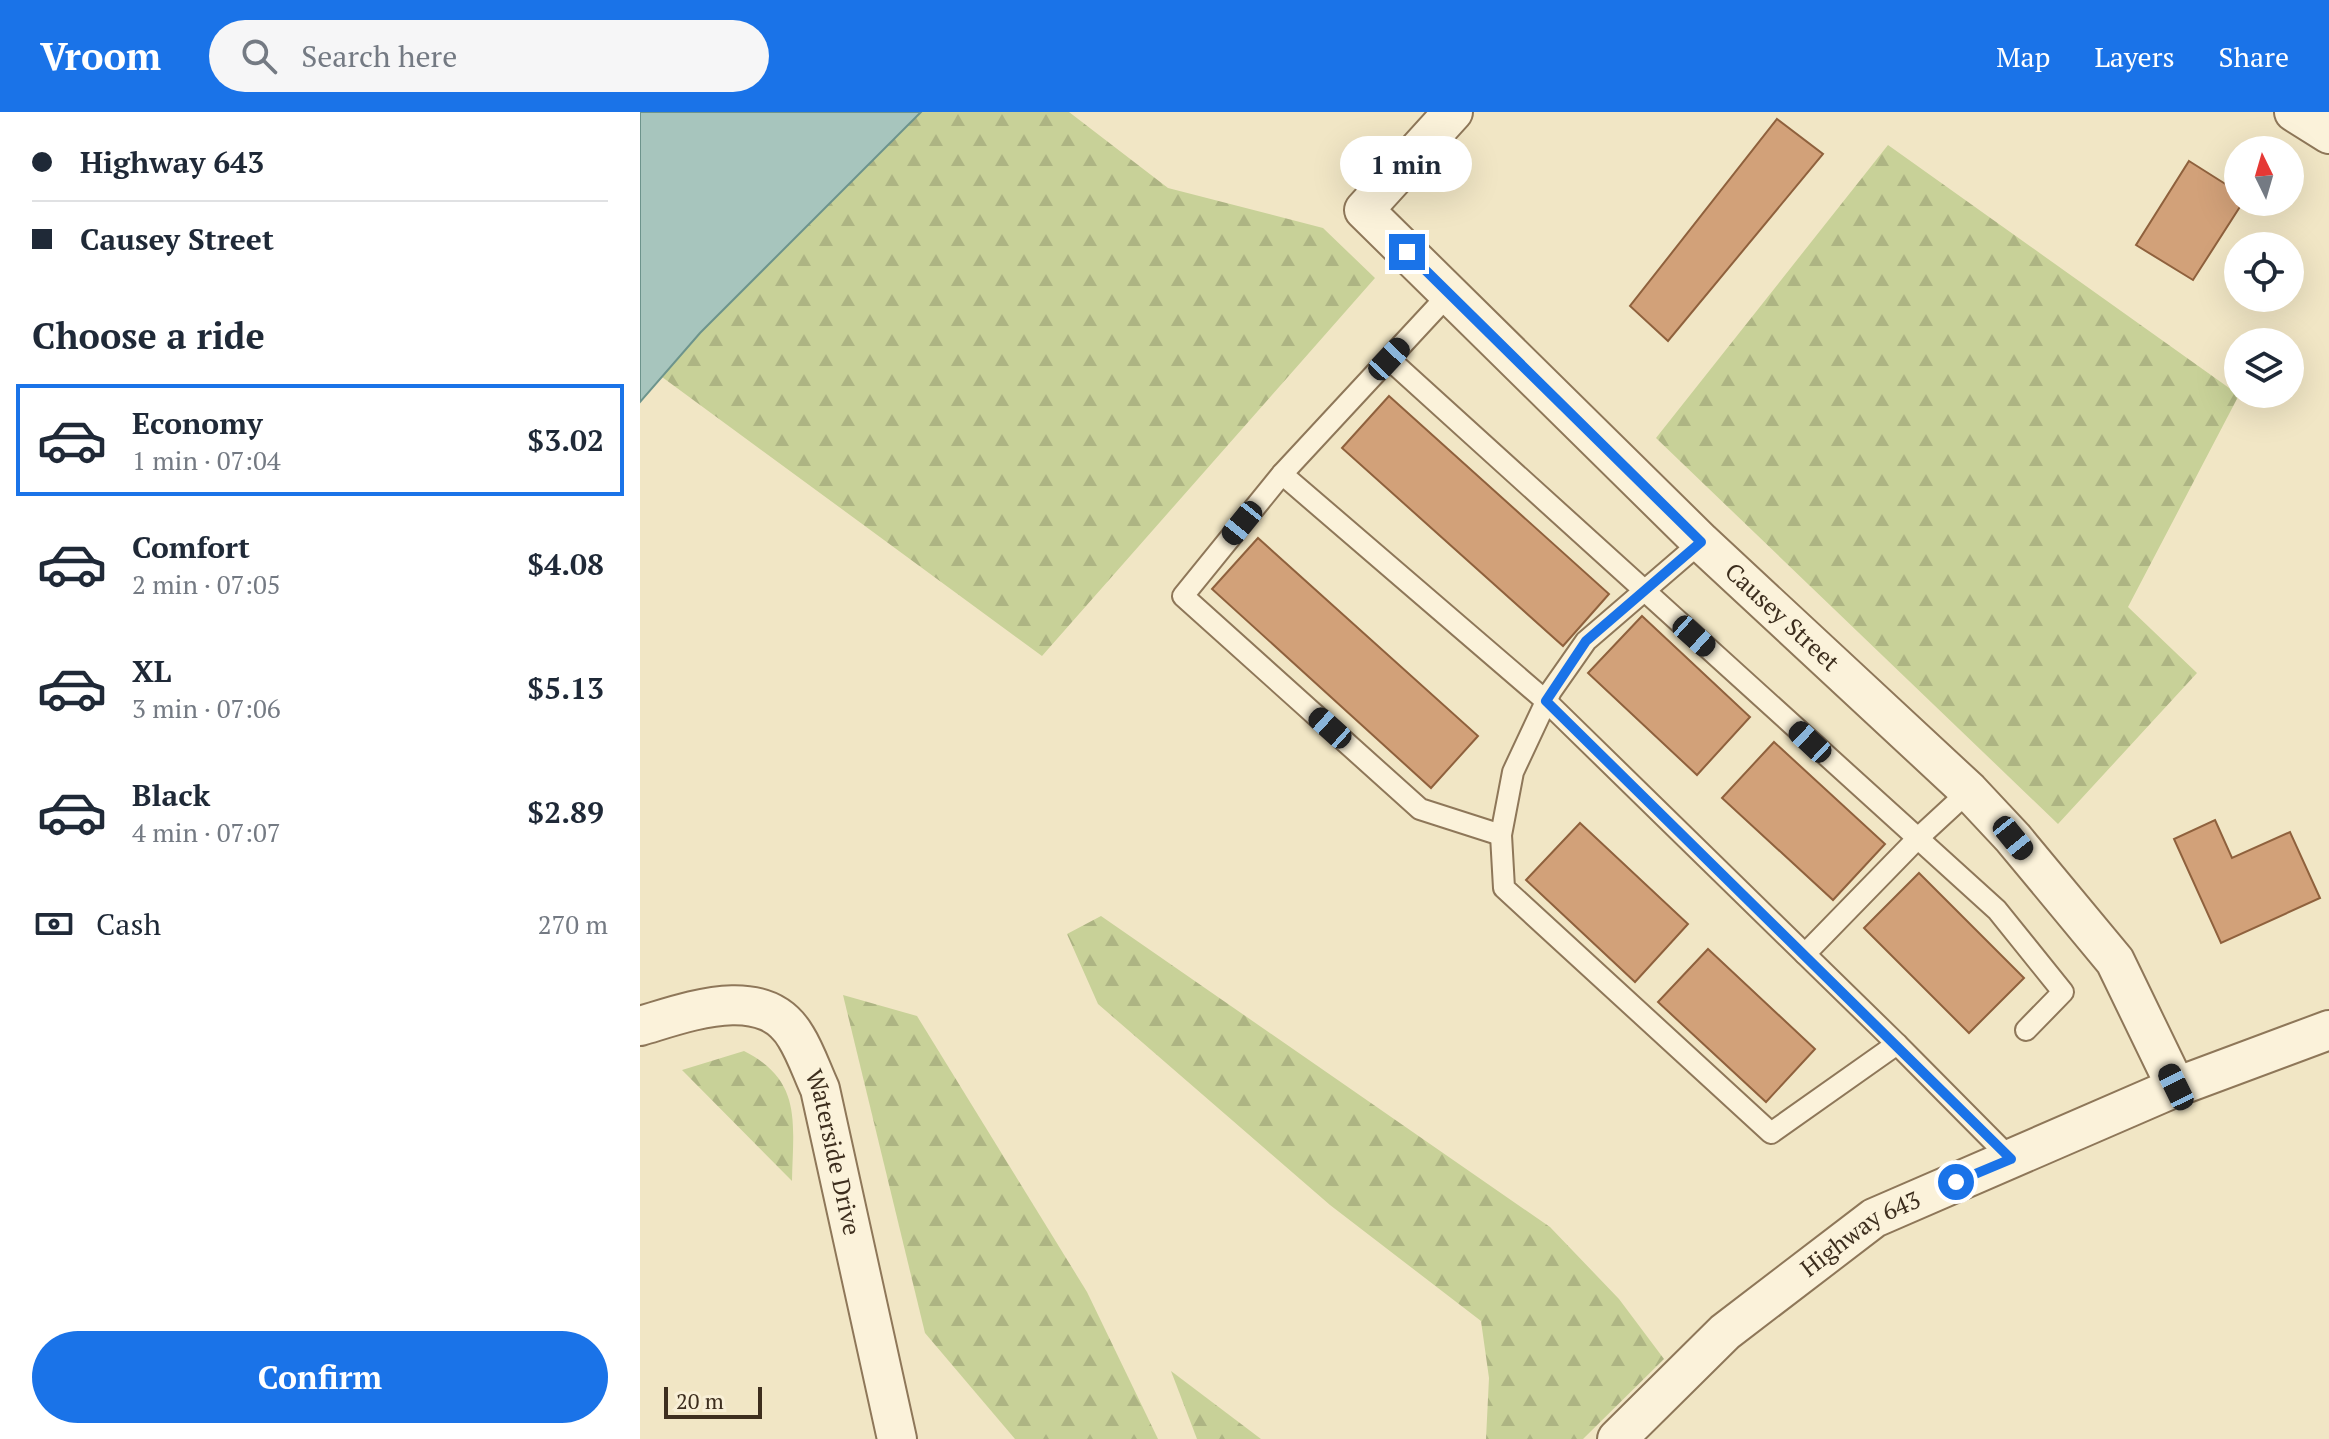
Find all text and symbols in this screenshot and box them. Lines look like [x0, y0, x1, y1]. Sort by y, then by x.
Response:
search box [209, 20, 769, 92]
text: Vroom [40, 31, 161, 81]
icon: search [237, 34, 281, 78]
text: Search here [301, 36, 457, 76]
text: Map [1996, 38, 2050, 75]
text: Layers [2094, 38, 2175, 75]
text: Share [2219, 38, 2289, 75]
callout: 1 min [1341, 136, 1473, 192]
north arrow [2224, 136, 2304, 216]
map controls [2224, 136, 2304, 408]
text: Highway 643 [80, 142, 264, 182]
text: 1 min [1370, 147, 1442, 181]
text: Causey Street [80, 219, 274, 259]
button: locate [2224, 232, 2304, 312]
route end [1389, 234, 1425, 270]
text: Choose a ride [32, 312, 265, 359]
button: layers [2224, 328, 2304, 408]
car [1364, 333, 1414, 385]
text: Economy [132, 403, 263, 443]
icon: car [36, 404, 108, 476]
text: $3.02 [527, 420, 604, 460]
text: 1 min · 07:04 [132, 443, 281, 477]
car [1218, 497, 1266, 549]
text: Comfort [132, 527, 250, 567]
icon: car [36, 528, 108, 600]
text: $4.08 [527, 544, 604, 584]
street label: Causey Street [1718, 555, 1847, 678]
text: 2 min · 07:05 [132, 567, 281, 601]
car [1668, 611, 1720, 661]
text: XL [132, 651, 171, 691]
icon: car [36, 652, 108, 724]
text: $5.13 [527, 668, 604, 708]
text: 3 min · 07:06 [132, 691, 281, 725]
car [1304, 703, 1356, 753]
car [1784, 717, 1836, 767]
text: Black [132, 775, 210, 815]
icon: car [36, 776, 108, 848]
text: $2.89 [527, 792, 604, 832]
car [1989, 812, 2037, 864]
text: 4 min · 07:07 [132, 815, 281, 849]
icon: cash [32, 902, 76, 946]
text: Cash [96, 904, 161, 944]
text: 270 m [538, 907, 608, 941]
car [2155, 1060, 2197, 1114]
street label: Waterside Drive [798, 1064, 869, 1238]
route start [1938, 1164, 1974, 1200]
street label: Highway 643 [1794, 1183, 1925, 1284]
button: Confirm [32, 1331, 608, 1423]
scale bar [664, 1383, 762, 1419]
text: 20 m [676, 1386, 724, 1415]

